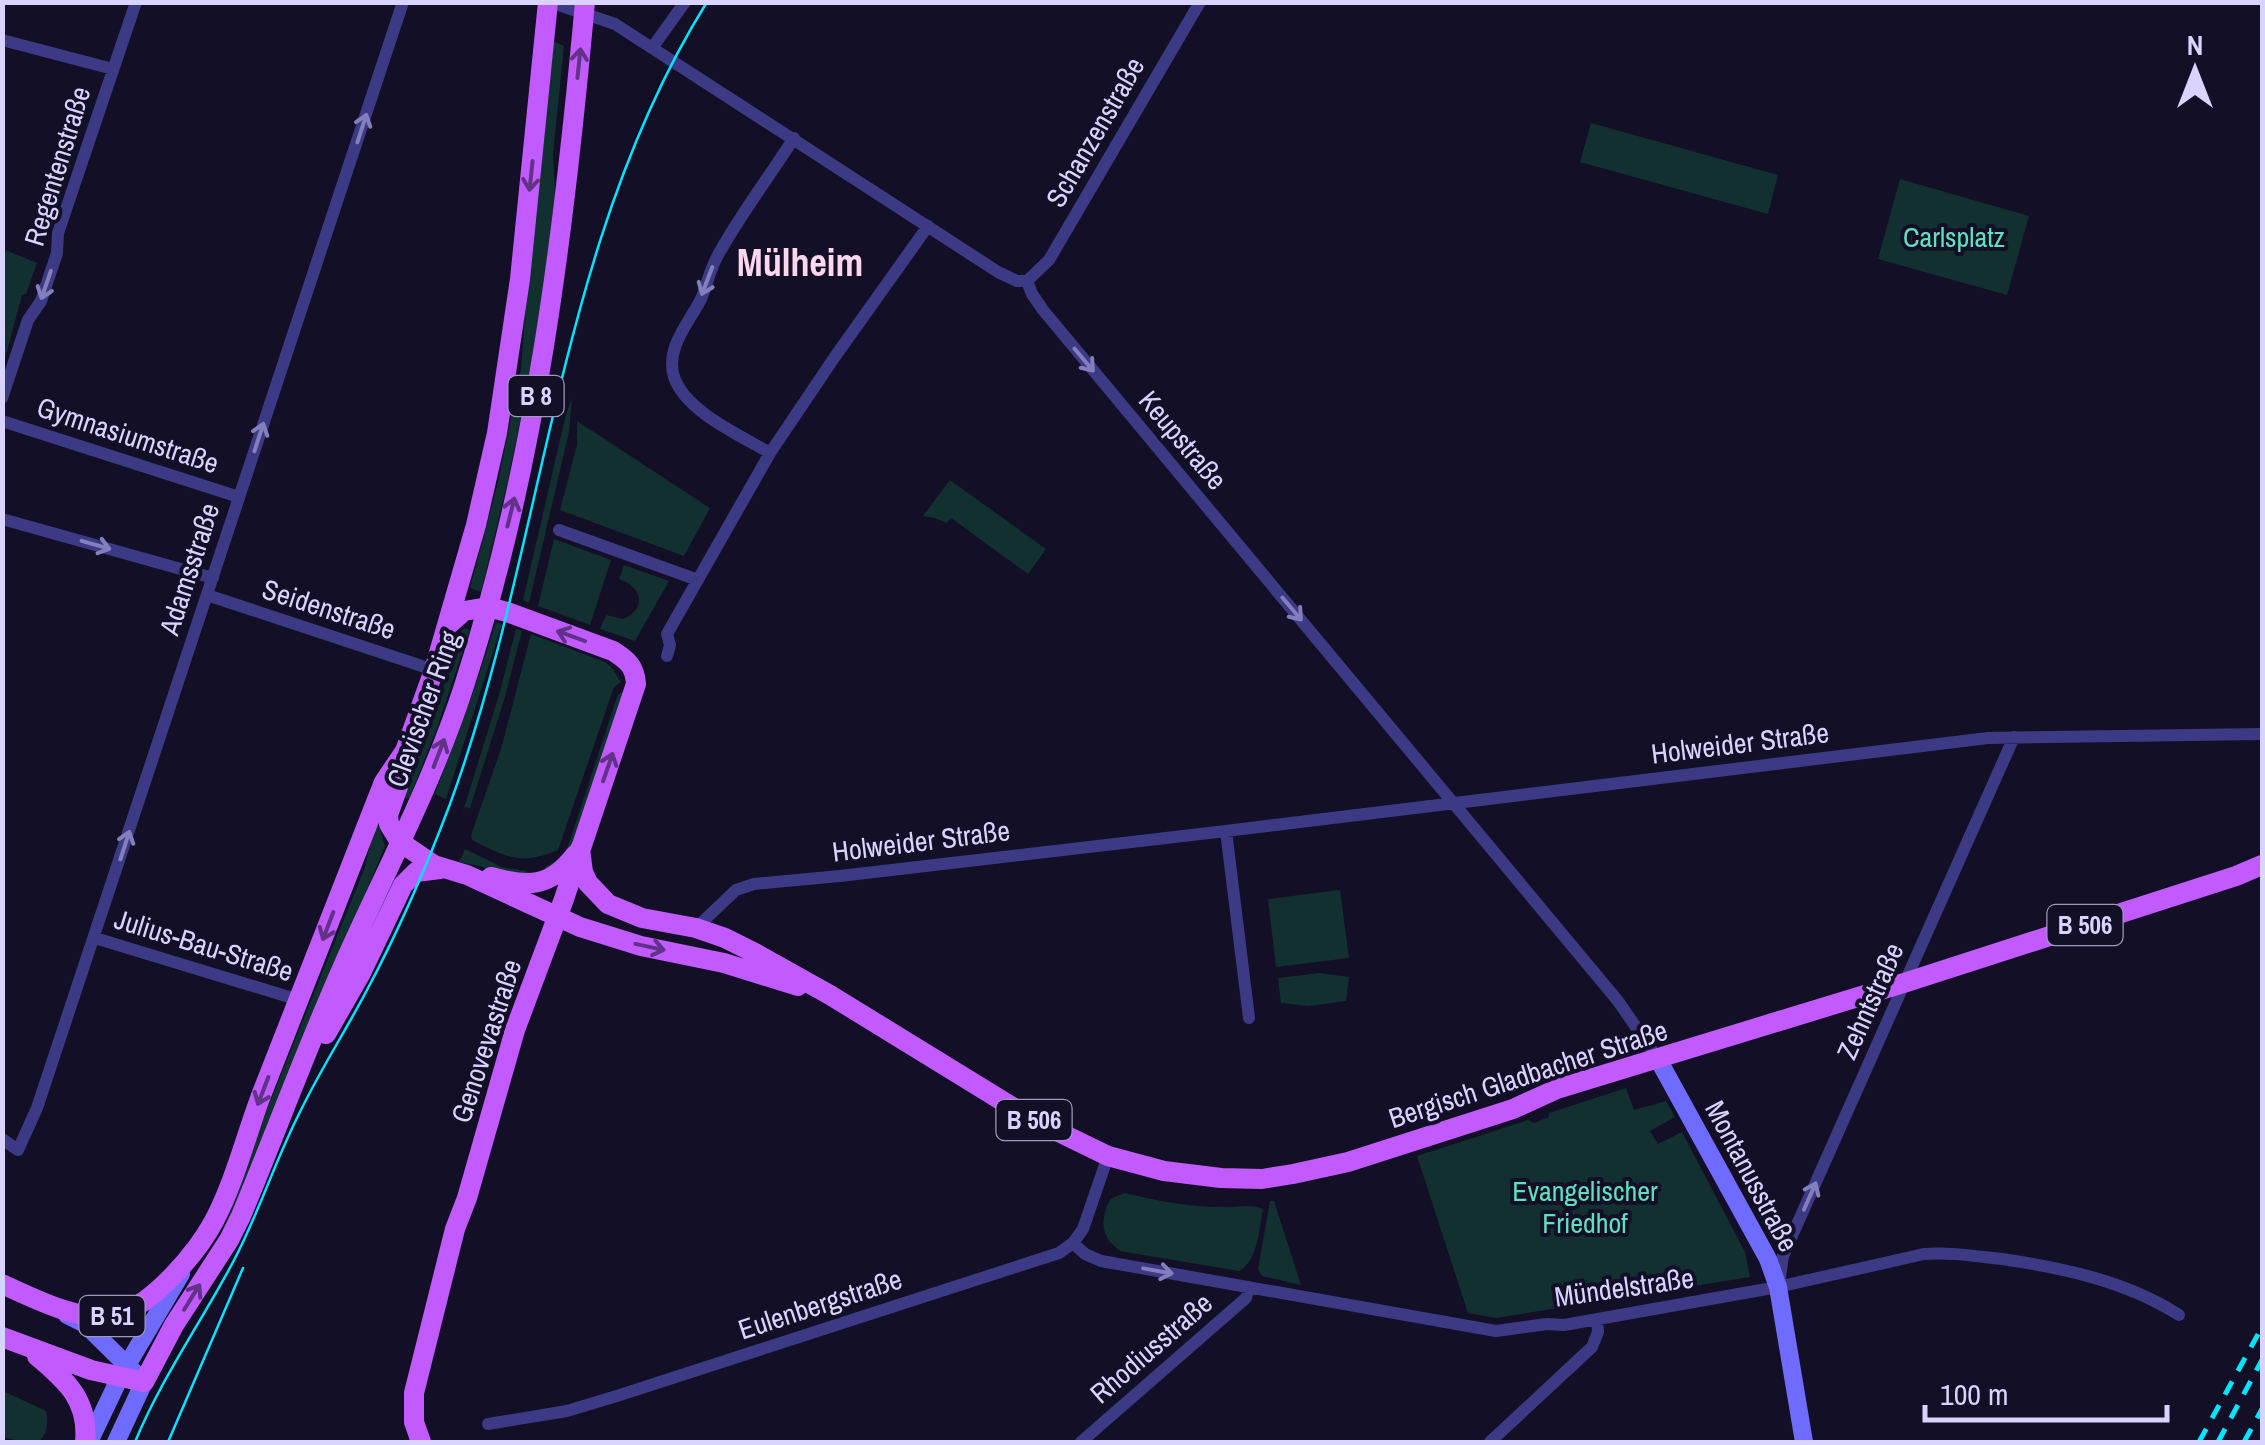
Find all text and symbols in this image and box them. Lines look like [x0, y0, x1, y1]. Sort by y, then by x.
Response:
north arrow [2145, 20, 2245, 120]
text: N [2187, 26, 2203, 64]
one-way arrow [570, 47, 589, 79]
street label: Schanzenstraße [1037, 50, 1153, 214]
street label: Regentenstraße [15, 82, 99, 250]
one-way arrow [354, 113, 372, 145]
one-way arrow [521, 159, 540, 191]
park label: Carlsplatz [1903, 218, 2005, 256]
district label: Mülheim [737, 237, 863, 288]
one-way arrow [697, 265, 715, 296]
one-way arrow [36, 269, 54, 300]
one-way arrow [1073, 346, 1095, 372]
road number: B 8 [508, 376, 564, 416]
street label: Keupstraße [1130, 382, 1236, 498]
street label: Gymnasiumstraße [32, 388, 224, 482]
one-way arrow [252, 421, 270, 453]
one-way arrow [503, 497, 522, 528]
street label: Adamsstraße [150, 498, 228, 641]
one-way arrow [80, 537, 112, 556]
street label: Seidenstraße [258, 570, 400, 648]
one-way arrow [1281, 596, 1303, 622]
one-way arrow [556, 625, 586, 643]
street label: Clevischer Ring [377, 626, 469, 792]
street label: Holweider Straße [1649, 713, 1831, 773]
one-way arrow [431, 738, 449, 769]
one-way arrow [601, 751, 619, 783]
street label: Holweider Straße [830, 811, 1012, 871]
one-way arrow [118, 830, 136, 862]
street label: Julius-Bau-Straße [110, 900, 298, 990]
road number: B 506 [2048, 905, 2122, 945]
one-way arrow [317, 910, 335, 940]
street label: Zehntstraße [1827, 937, 1913, 1065]
one-way arrow [633, 939, 665, 957]
street label: Genovevastraße [442, 954, 530, 1128]
street label: Bergisch Gladbacher Straße [1384, 1011, 1672, 1137]
one-way arrow [253, 1075, 271, 1106]
street label: Montanusstraße [1696, 1094, 1808, 1258]
road number: B 506 [996, 1100, 1072, 1140]
park label: Evangelischer Friedhof [1512, 1172, 1658, 1242]
one-way arrow [1802, 1181, 1820, 1212]
street label: Mündelstraße [1552, 1258, 1696, 1316]
street label: Eulenbergstraße [733, 1260, 907, 1348]
one-way arrow [1142, 1262, 1174, 1281]
one-way arrow [182, 1284, 203, 1312]
street label: Rhodiusstraße [1082, 1284, 1220, 1412]
road number: B 51 [80, 1296, 144, 1336]
scale bar [1925, 1360, 2168, 1422]
text: 100 m [1940, 1374, 2008, 1414]

